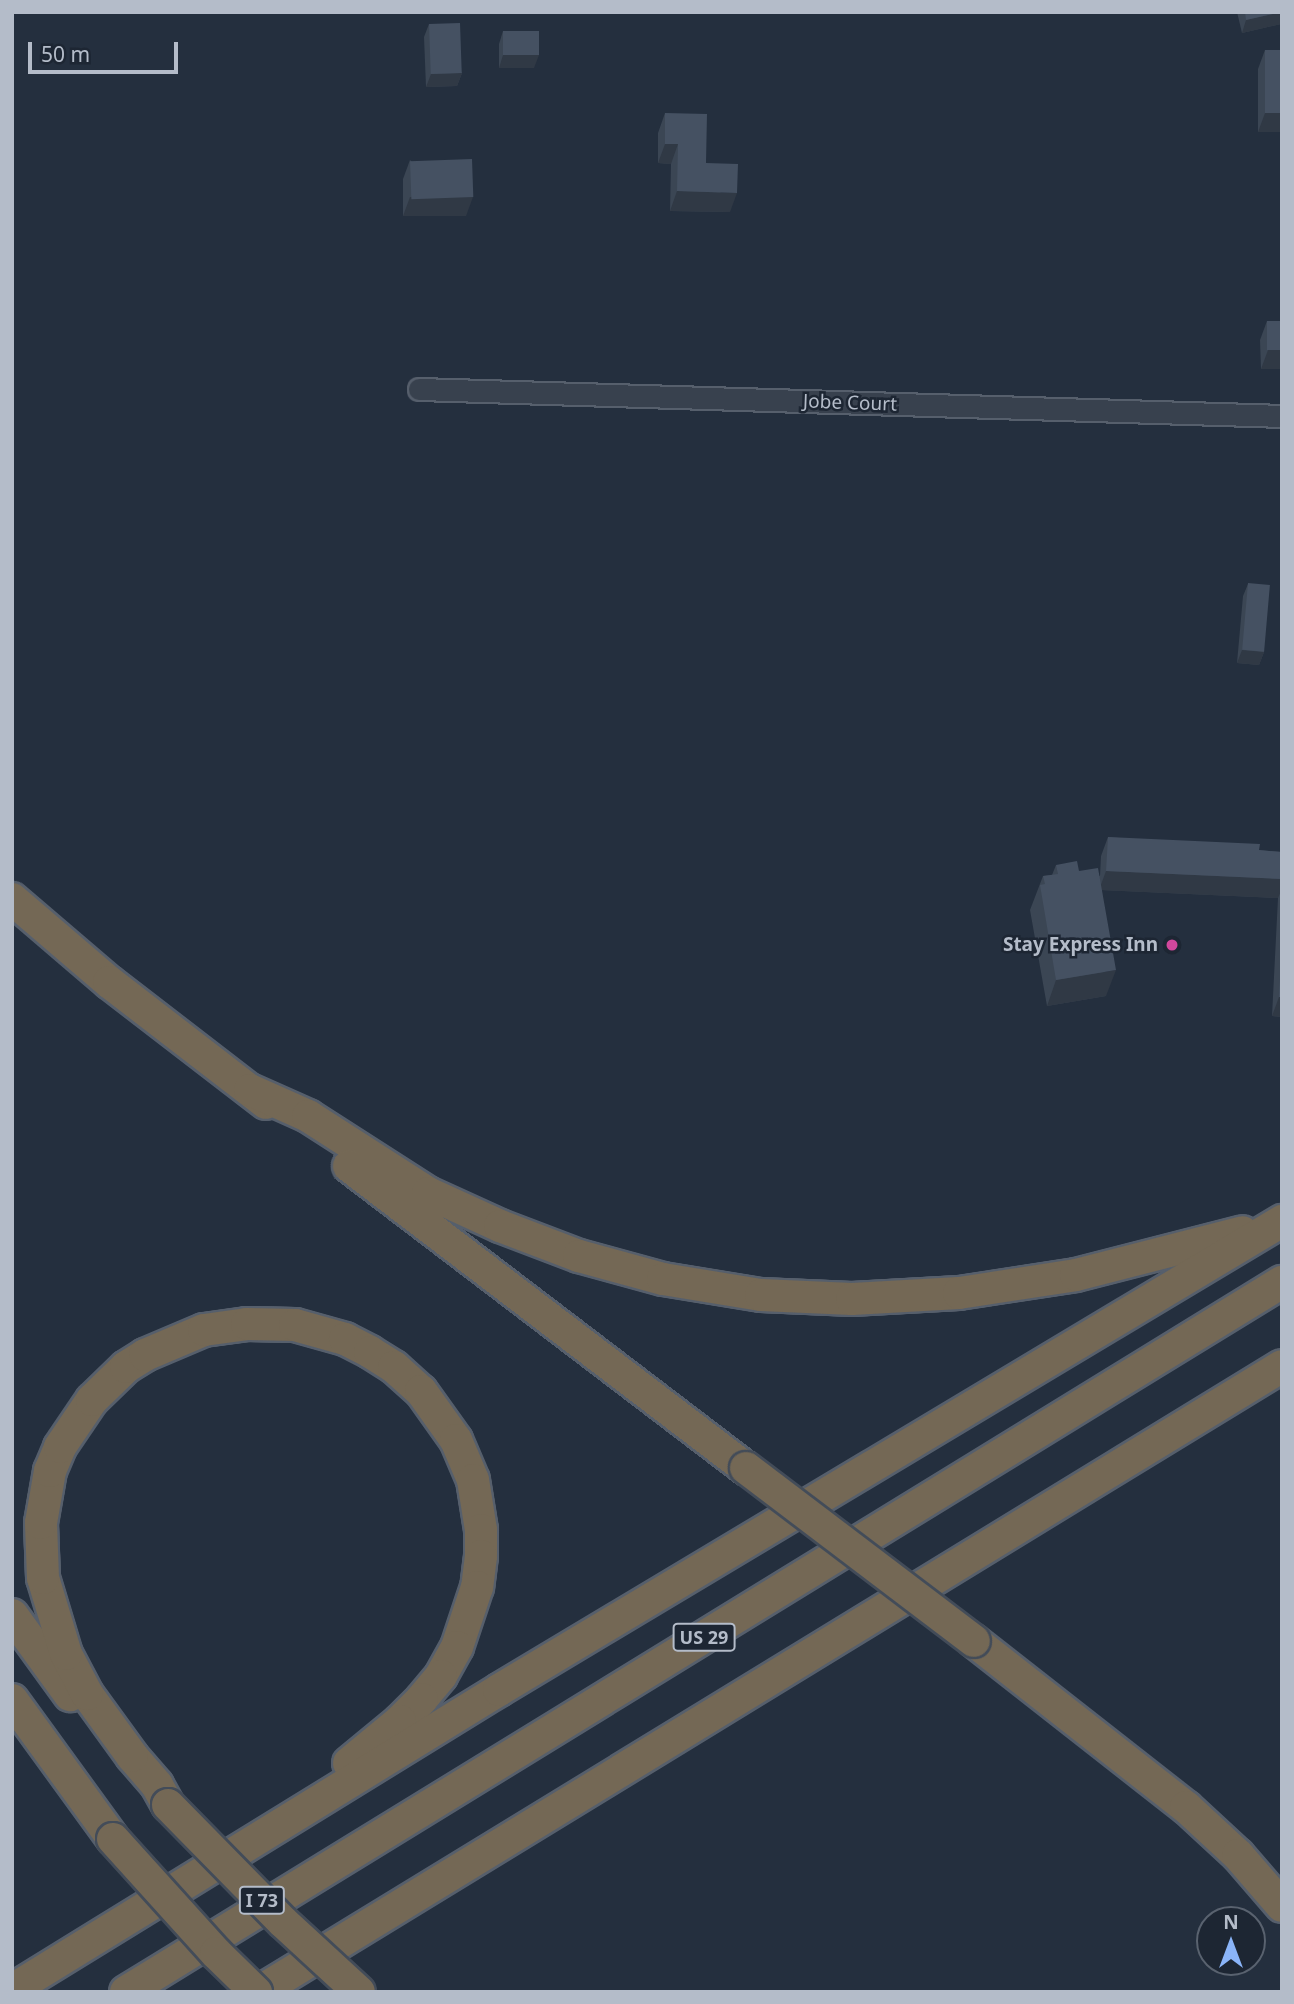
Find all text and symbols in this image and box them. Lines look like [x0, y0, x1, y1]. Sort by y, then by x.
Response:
scale bar [32, 28, 182, 72]
text: 50 m [41, 40, 90, 68]
street label: Jobe Court [803, 390, 897, 416]
place label: Stay Express Inn [1003, 934, 1158, 956]
marker: Stay Express Inn [1164, 937, 1180, 953]
road number: US 29 [672, 1622, 736, 1652]
road number: I 73 [238, 1886, 286, 1914]
north arrow [1196, 1906, 1266, 1976]
text: N [1223, 1909, 1239, 1935]

